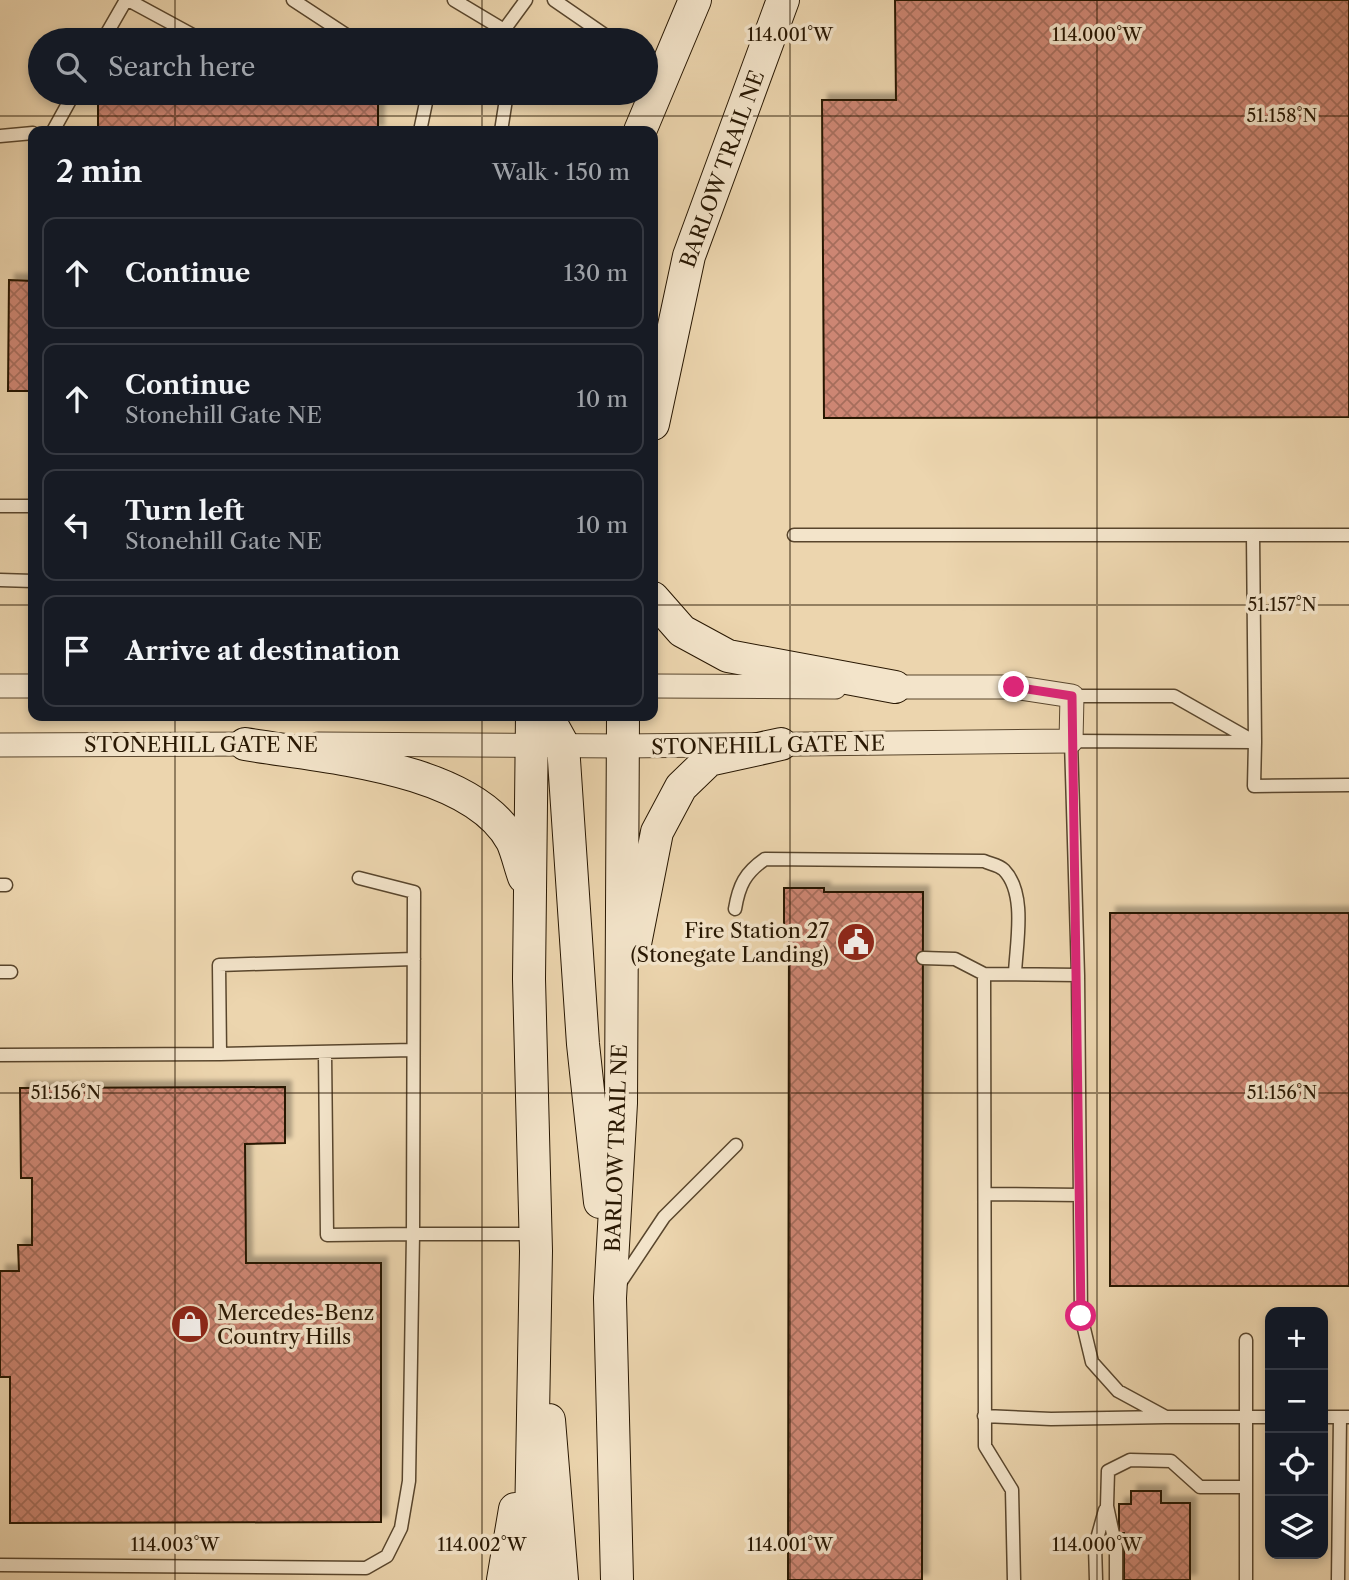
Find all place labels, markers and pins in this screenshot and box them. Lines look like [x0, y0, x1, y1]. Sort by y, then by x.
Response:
place label: Fire Station 27 (Stonegate Landing) [630, 918, 830, 967]
public building icon: Fire Station 27 (Stonegate Landing) [835, 921, 877, 963]
place label: Mercedes-Benz Country Hills [217, 1300, 374, 1349]
shop icon: Mercedes-Benz Country Hills [169, 1303, 211, 1345]

